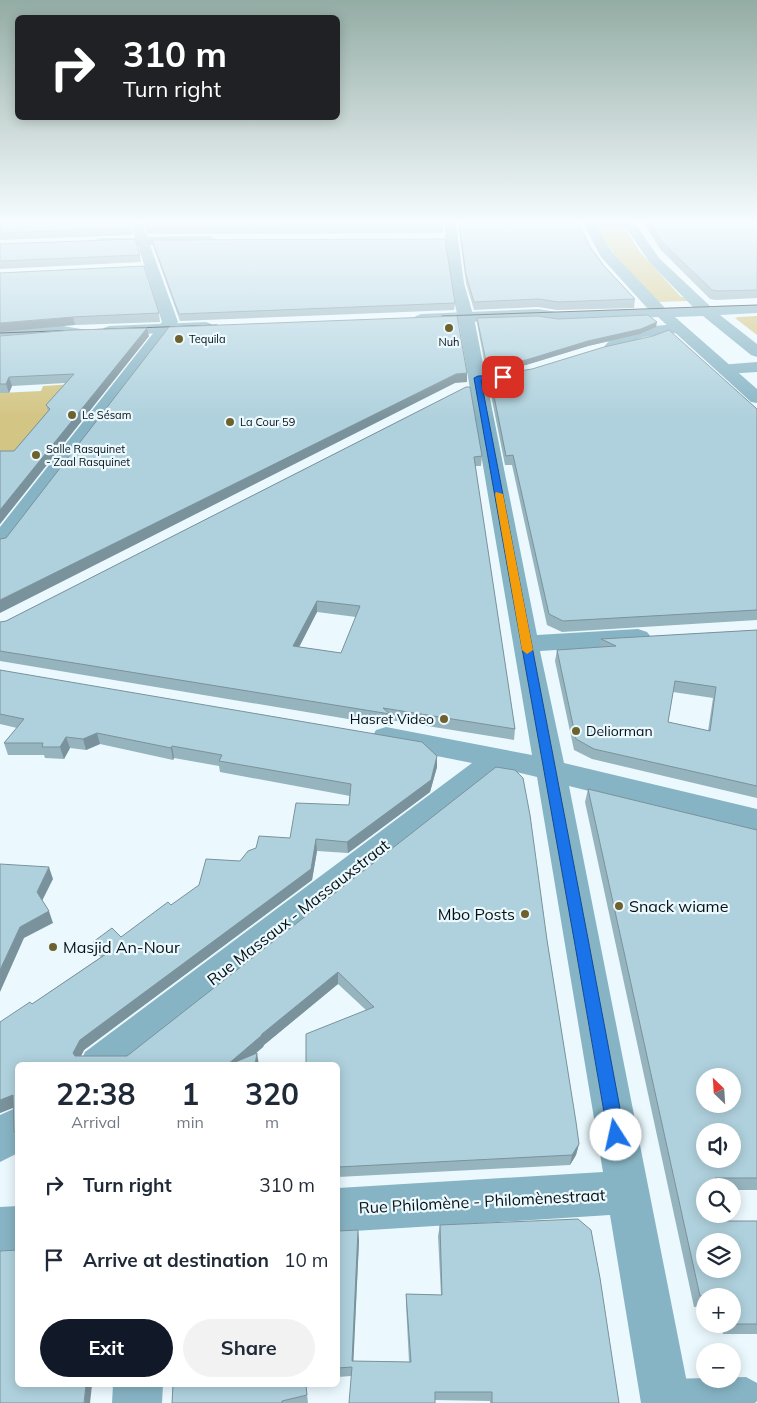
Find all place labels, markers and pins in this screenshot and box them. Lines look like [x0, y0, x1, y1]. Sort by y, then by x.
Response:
marker: Nuh [443, 322, 455, 334]
place label: Tequila [189, 332, 226, 346]
marker: Tequila [173, 333, 185, 345]
place label: Nuh [438, 335, 460, 349]
pin [482, 356, 524, 398]
place label: Le Sésam [82, 408, 131, 422]
marker: Le Sésam [66, 409, 78, 421]
place label: La Cour 59 [240, 415, 295, 429]
marker: La Cour 59 [224, 416, 236, 428]
place label: Salle Rasquinet - Zaal Rasquinet [46, 442, 130, 469]
marker: Salle Rasquinet - Zaal Rasquinet [30, 449, 42, 461]
place label: Hasret Video [350, 710, 434, 728]
marker: Hasret Video [438, 713, 450, 725]
place label: Deliorman [586, 722, 653, 740]
marker: Deliorman [570, 725, 582, 737]
place label: Snack wiame [629, 896, 728, 916]
marker: Snack wiame [613, 900, 625, 912]
place label: Mbo Posts [438, 904, 515, 924]
marker: Mbo Posts [519, 908, 531, 920]
place label: Masjid An-Nour [63, 937, 180, 957]
marker: Masjid An-Nour [47, 941, 59, 953]

